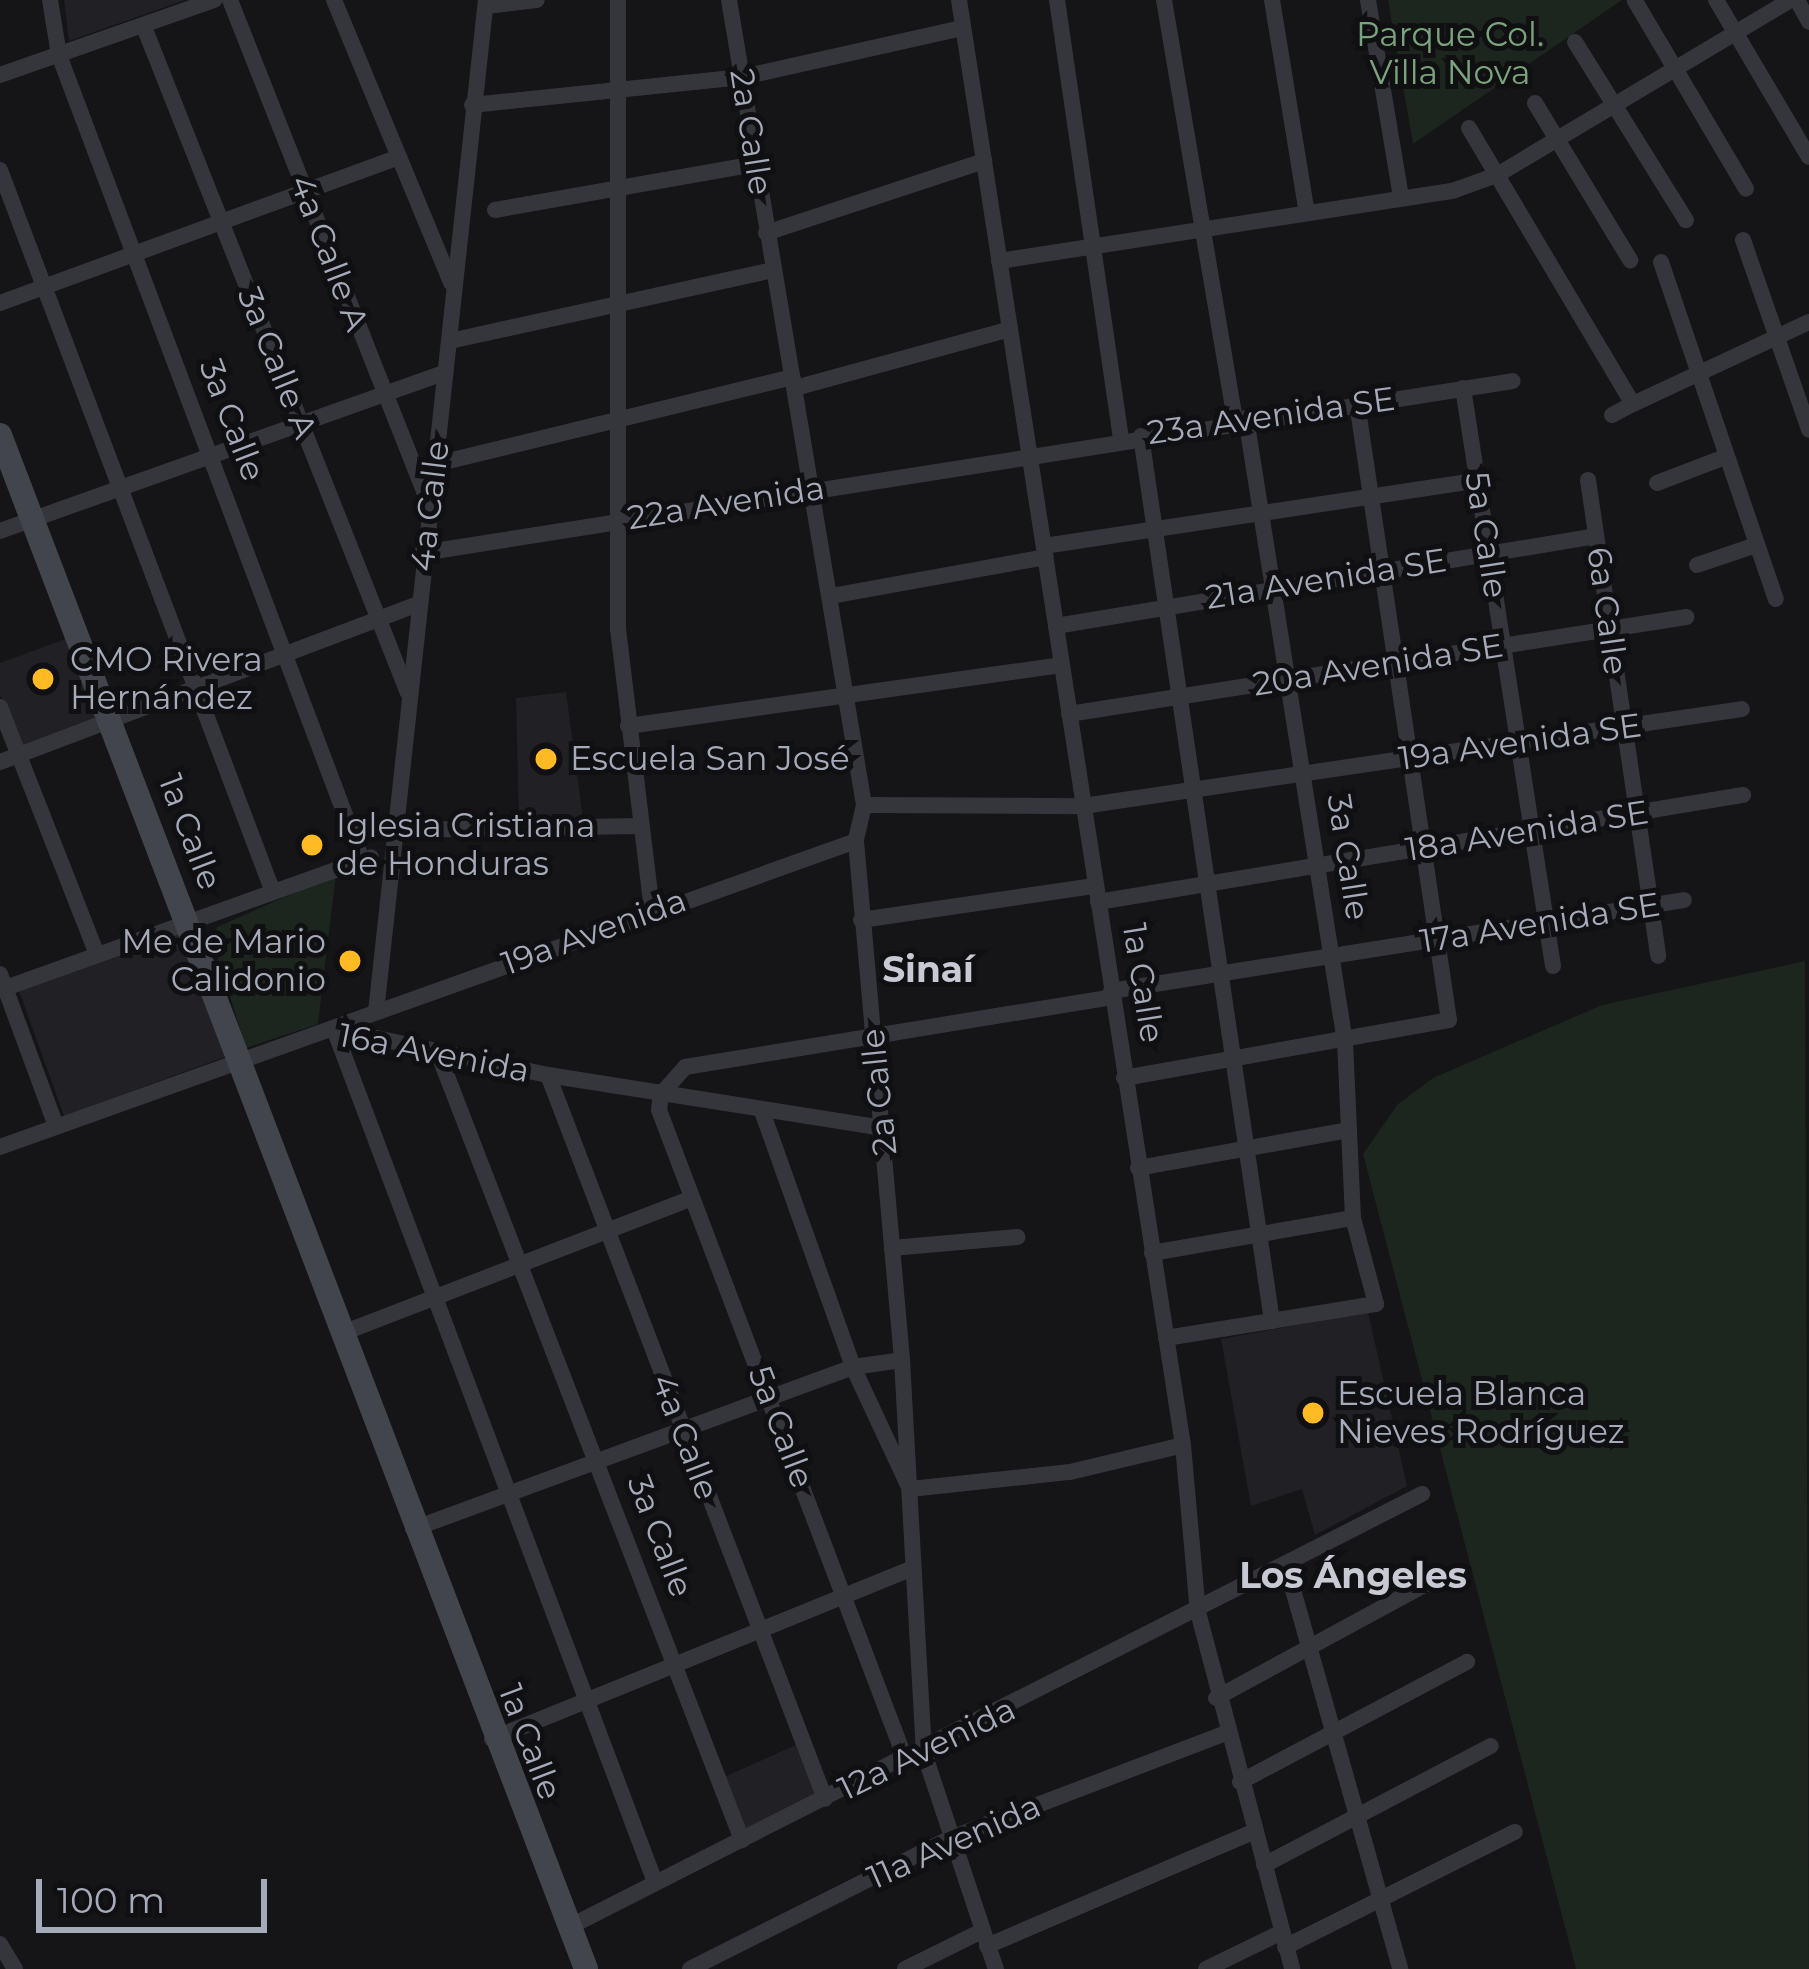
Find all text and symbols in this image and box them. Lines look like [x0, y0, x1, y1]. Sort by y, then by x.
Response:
park label: Parque Col. Villa Nova [1356, 15, 1544, 93]
street label: 2a Calle [721, 66, 781, 198]
street label: 4a Calle A [281, 170, 377, 336]
street label: 3a Calle A [229, 282, 325, 444]
street label: 3a Calle [191, 354, 273, 486]
street label: 23a Avenida SE [1145, 379, 1397, 453]
street label: 4a Calle [402, 438, 458, 574]
street label: 22a Avenida [625, 468, 827, 538]
street label: 5a Calle [1457, 469, 1515, 601]
street label: 21a Avenida SE [1203, 540, 1449, 618]
street label: 6a Calle [1578, 545, 1636, 677]
street label: 20a Avenida SE [1250, 626, 1506, 704]
place label: CMO Rivera Hernández [70, 640, 263, 718]
marker: CMO Rivera Hernández [27, 663, 59, 695]
street label: 19a Avenida SE [1396, 705, 1644, 779]
place label: Escuela San José [570, 739, 850, 779]
marker: Escuela San José [533, 746, 559, 772]
street label: 1a Calle [150, 769, 230, 895]
street label: 3a Calle [1319, 791, 1377, 923]
street label: 18a Avenida SE [1403, 792, 1651, 870]
place label: Iglesia Cristiana de Honduras [336, 806, 595, 884]
marker: Iglesia Cristiana de Honduras [299, 832, 325, 858]
street label: 19a Avenida [496, 880, 692, 984]
street label: 17a Avenida SE [1417, 884, 1663, 962]
street label: 1a Calle [1114, 920, 1172, 1046]
place label: Me de Mario Calidonio [121, 922, 326, 1000]
marker: Me de Mario Calidonio [337, 948, 363, 974]
district label: Sinaí [882, 948, 974, 992]
street label: 16a Avenida [335, 1015, 533, 1091]
street label: 2a Calle [853, 1027, 905, 1157]
street label: 5a Calle [740, 1361, 822, 1493]
street label: 4a Calle [643, 1369, 727, 1505]
place label: Escuela Blanca Nieves Rodríguez [1337, 1374, 1625, 1452]
marker: Escuela Blanca Nieves Rodríguez [1300, 1400, 1326, 1426]
street label: 3a Calle [619, 1470, 701, 1602]
district label: Los Ángeles [1239, 1554, 1467, 1598]
street label: 1a Calle [490, 1679, 570, 1805]
street label: 12a Avenida [832, 1689, 1022, 1809]
street label: 11a Avenida [861, 1786, 1047, 1898]
scale bar [42, 1855, 273, 1929]
text: 100 m [57, 1878, 165, 1922]

